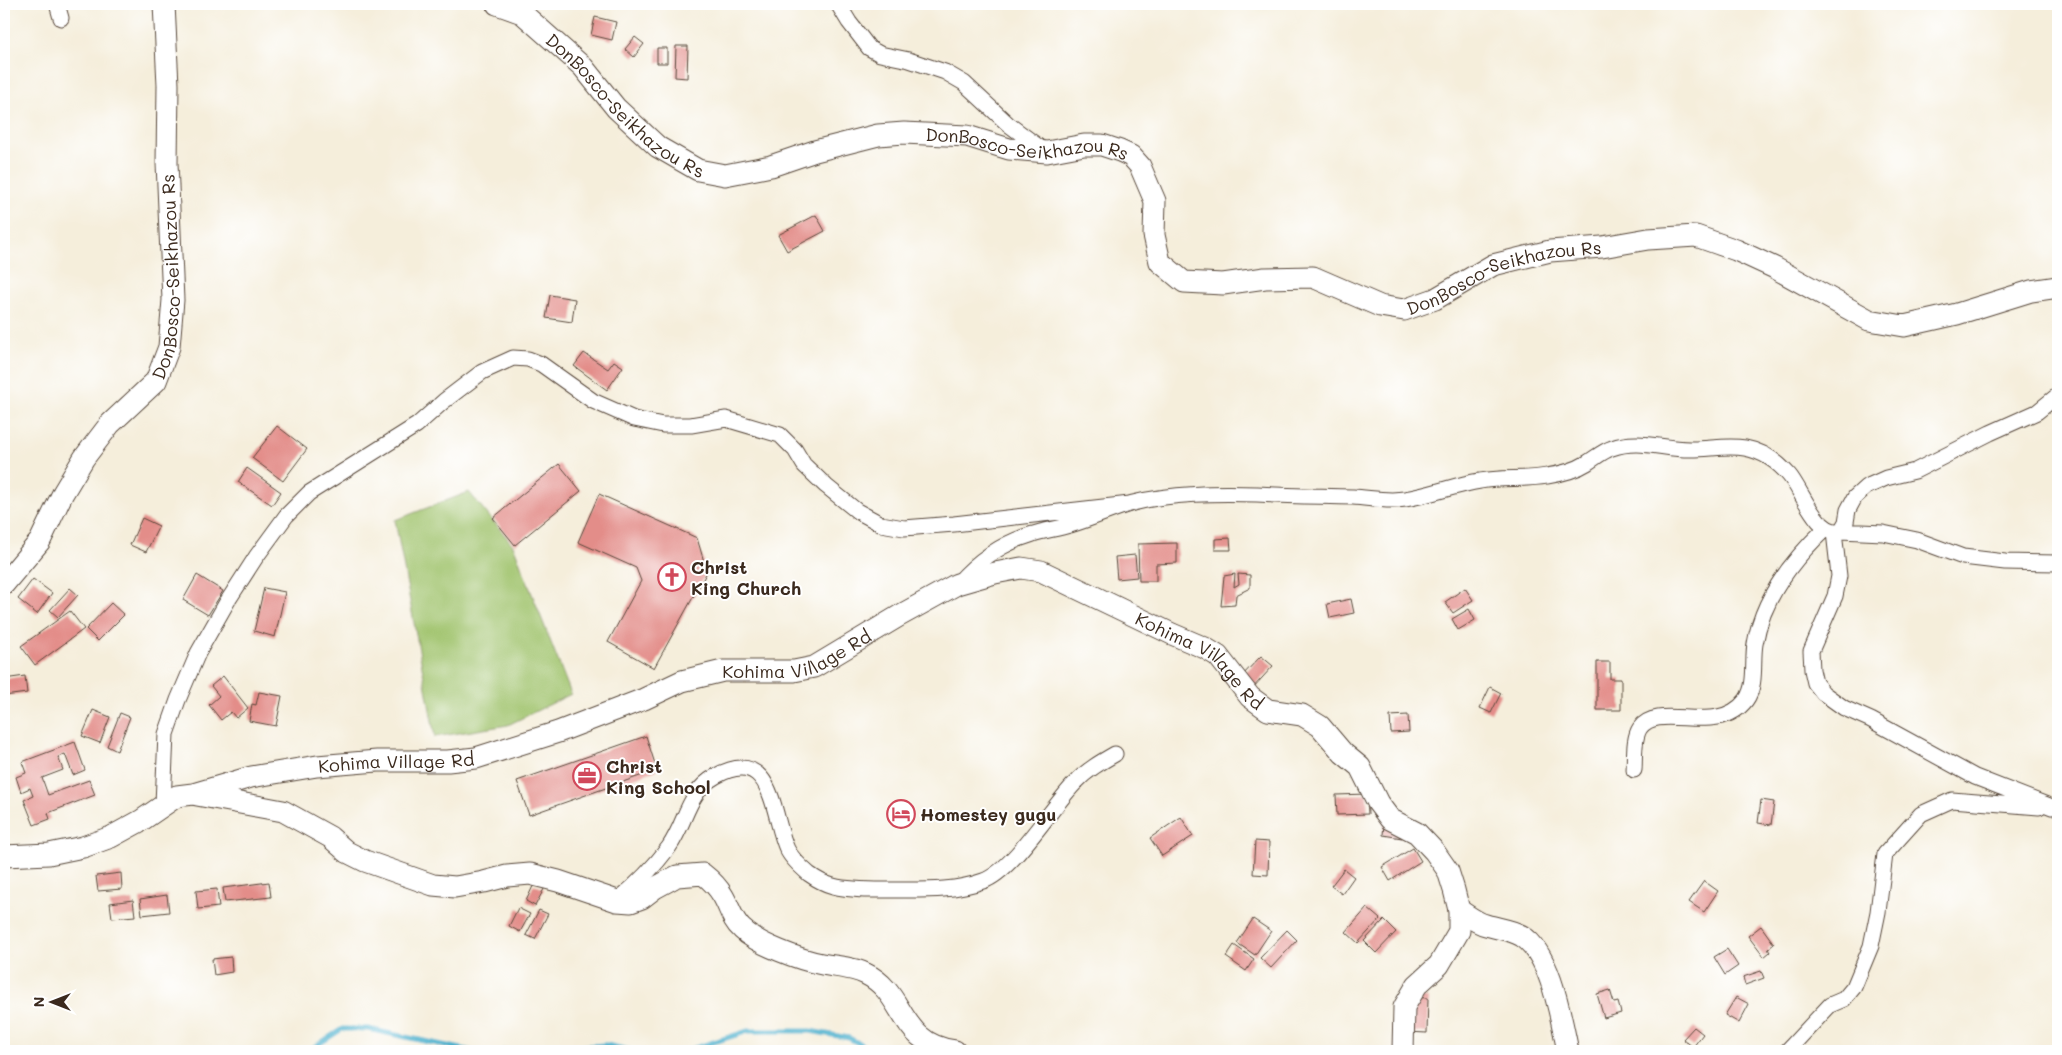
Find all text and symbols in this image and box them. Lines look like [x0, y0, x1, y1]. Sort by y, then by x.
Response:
street label: DonBosco-Seikhazou Rs [541, 28, 705, 183]
street label: DonBosco-Seikhazou Rs [925, 122, 1133, 166]
street label: DonBosco-Seikhazou Rs [146, 174, 185, 383]
street label: DonBosco-Seikhazou Rs [1403, 235, 1602, 320]
place label: Christ King Church [691, 555, 801, 600]
church icon: Christ King Church [657, 562, 687, 592]
street label: Kohima Village Rd [1132, 606, 1269, 715]
street label: Kohima Village Rd [722, 624, 875, 683]
street label: Kohima Village Rd [317, 746, 475, 778]
place label: Christ King School [606, 754, 711, 799]
office icon: Christ King School [572, 761, 602, 791]
hotel icon: Homestey gugu [886, 799, 916, 829]
place label: Homestey gugu [920, 802, 1057, 826]
north arrow [28, 978, 78, 1028]
text: N [29, 997, 48, 1007]

